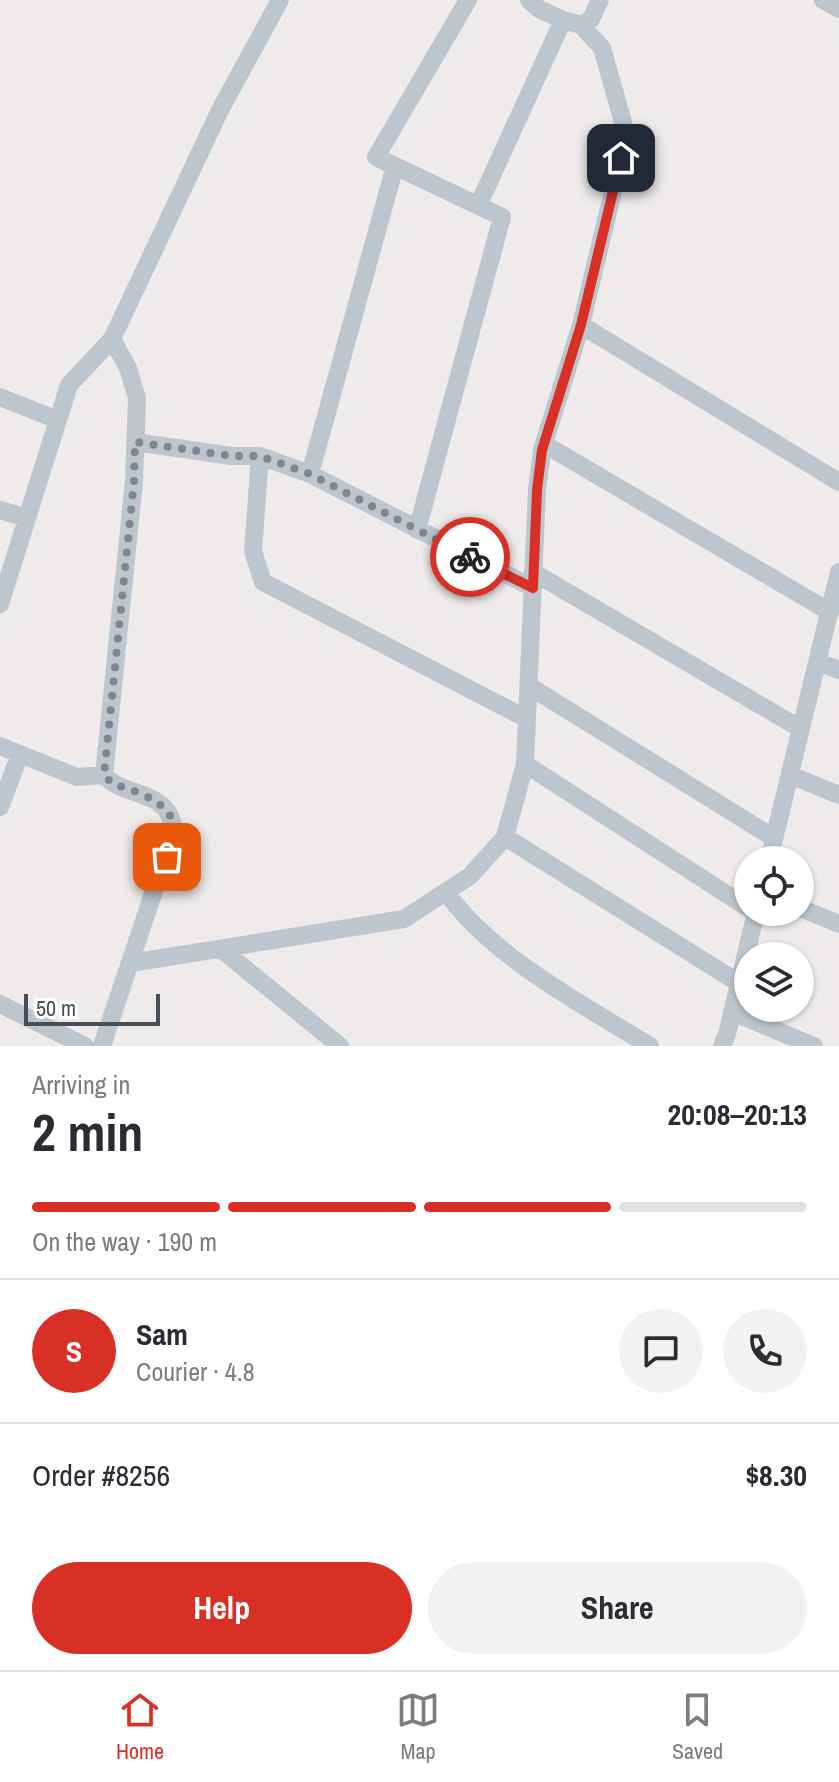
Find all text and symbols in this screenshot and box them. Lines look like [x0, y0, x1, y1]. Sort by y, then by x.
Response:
pin [587, 124, 655, 192]
icon: home [599, 136, 643, 180]
courier [430, 517, 510, 597]
icon: bike [448, 535, 492, 579]
pin [133, 823, 201, 891]
icon: bag [145, 835, 189, 879]
map controls [734, 846, 814, 1022]
button: locate [734, 846, 814, 926]
button: layers [734, 942, 814, 1022]
scale bar [24, 990, 160, 1026]
text: 50 m [36, 993, 76, 1023]
text: Arriving in [32, 1067, 130, 1102]
text: 20:08–20:13 [668, 1094, 807, 1134]
text: 2 min [32, 1097, 143, 1167]
text: On the way · 190 m [32, 1224, 217, 1259]
button: chat [619, 1309, 703, 1393]
button: phone [723, 1309, 807, 1393]
text: Sam [136, 1314, 188, 1354]
text: S [66, 1331, 82, 1371]
text: Courier · 4.8 [136, 1354, 255, 1389]
text: Order #8256 [32, 1455, 170, 1495]
text: $8.30 [745, 1455, 807, 1495]
button: Help [32, 1562, 412, 1654]
button: Share [428, 1562, 807, 1654]
tab: Home [116, 1688, 164, 1766]
tab: Map [396, 1688, 440, 1766]
tab: Saved [672, 1688, 723, 1766]

